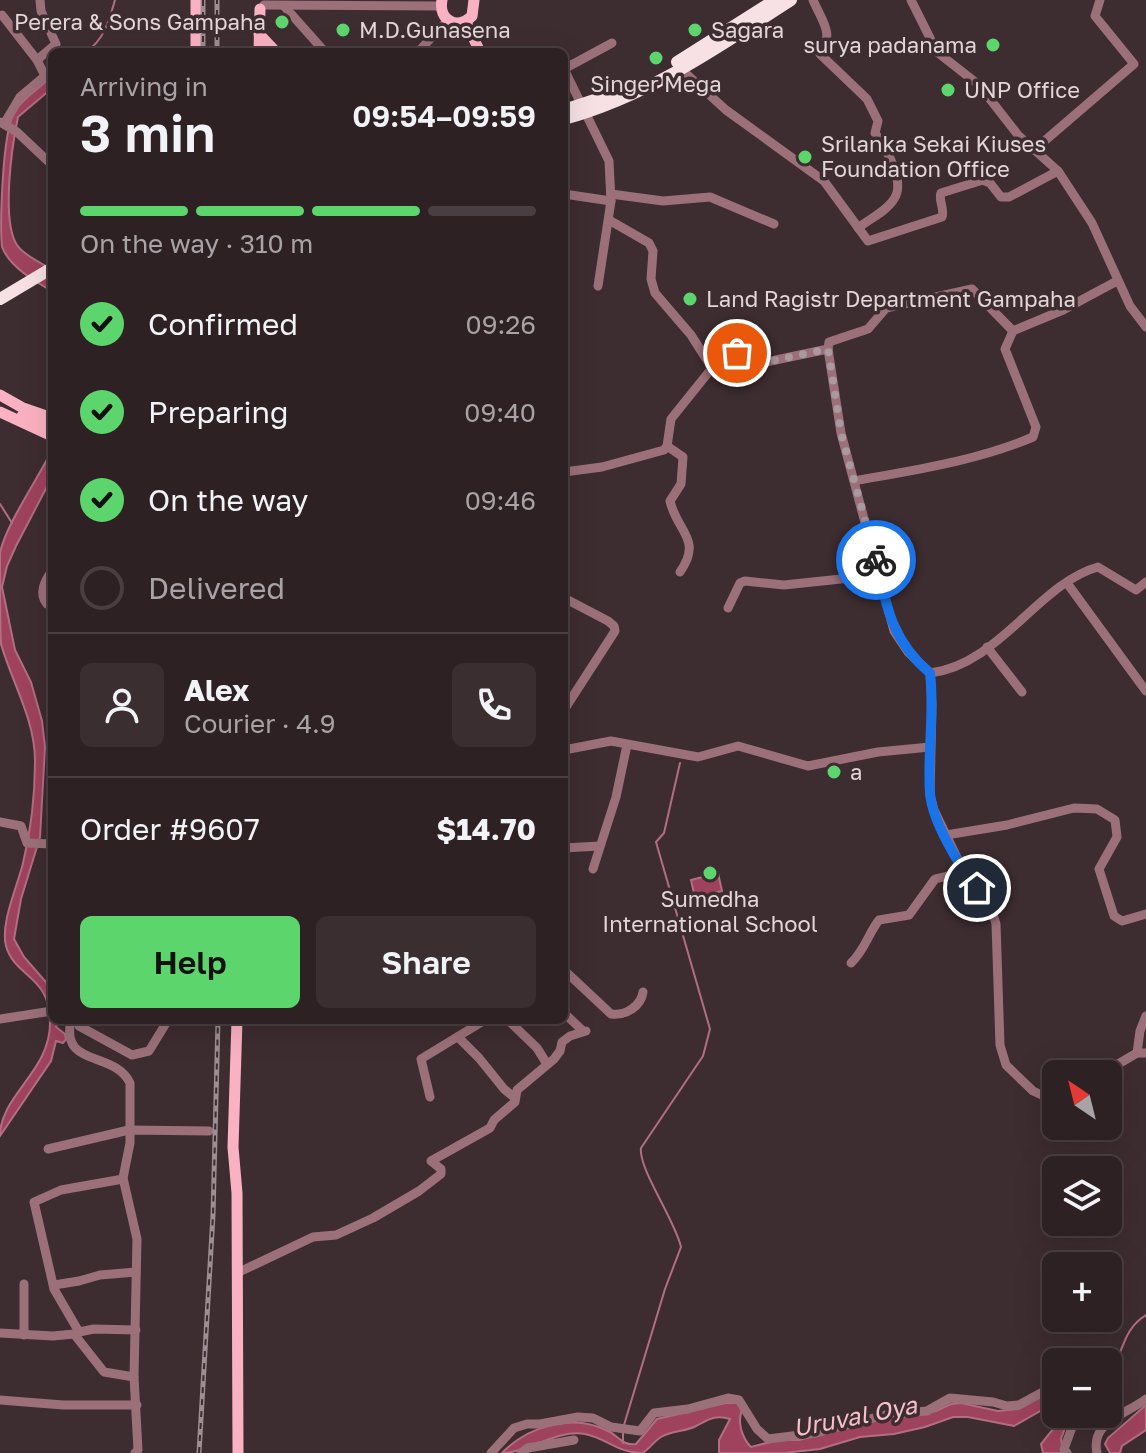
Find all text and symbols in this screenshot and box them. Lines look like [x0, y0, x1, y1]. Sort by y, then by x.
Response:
place label: Perera & Sons Gampaha [14, 8, 266, 35]
marker: Perera & Sons Gampaha [273, 13, 291, 31]
place label: M.D.Gunasena [359, 16, 511, 43]
place label: Sagara [711, 16, 784, 43]
marker: M.D.Gunasena [334, 21, 352, 39]
marker: Sagara [686, 21, 704, 39]
place label: surya padanama [803, 31, 977, 58]
marker: surya padanama [984, 36, 1002, 54]
marker: Singer Mega [647, 49, 665, 67]
place label: Singer Mega [590, 70, 722, 97]
text: Arriving in [80, 71, 208, 102]
place label: UNP Office [964, 76, 1080, 103]
marker: UNP Office [939, 81, 957, 99]
text: 09:54–09:59 [352, 98, 536, 134]
text: 3 min [80, 101, 215, 163]
place label: Srilanka Sekai Kiuses Foundation Office [821, 130, 1046, 182]
marker: Srilanka Sekai Kiuses Foundation Office [796, 148, 814, 166]
text: On the way · 310 m [80, 228, 313, 259]
place label: Land Ragistr Department Gampaha [706, 285, 1076, 312]
marker: Land Ragistr Department Gampaha [681, 290, 699, 308]
icon: check [80, 302, 124, 346]
text: Confirmed [148, 306, 298, 342]
text: 09:26 [466, 309, 536, 340]
pin [703, 319, 771, 387]
icon: bag [715, 331, 759, 375]
icon: check [80, 390, 124, 434]
text: Preparing [148, 394, 289, 430]
text: 09:40 [464, 397, 536, 428]
icon: check [80, 478, 124, 522]
text: On the way [148, 482, 308, 518]
text: 09:46 [465, 485, 536, 516]
courier [836, 520, 916, 600]
icon: bike [854, 538, 898, 582]
text: Delivered [148, 570, 285, 606]
button: person [80, 663, 164, 747]
button: phone [452, 663, 536, 747]
text: Alex [184, 672, 249, 708]
text: Courier · 4.9 [184, 708, 336, 739]
place label: a [850, 758, 862, 785]
marker: a [825, 763, 843, 781]
text: Order #9607 [80, 811, 260, 847]
text: $14.70 [436, 811, 536, 847]
pin [943, 854, 1011, 922]
marker: Sumedha International School [701, 864, 719, 882]
icon: home [955, 866, 999, 910]
place label: Sumedha International School [602, 885, 818, 937]
button: Help [80, 916, 300, 1008]
button: Share [316, 916, 536, 1008]
north arrow [1042, 1060, 1122, 1140]
map controls [1042, 1060, 1122, 1428]
button: layers [1042, 1156, 1122, 1236]
button: + [1042, 1252, 1122, 1332]
button: − [1042, 1348, 1122, 1428]
water label: Uruval Oya [790, 1389, 921, 1443]

